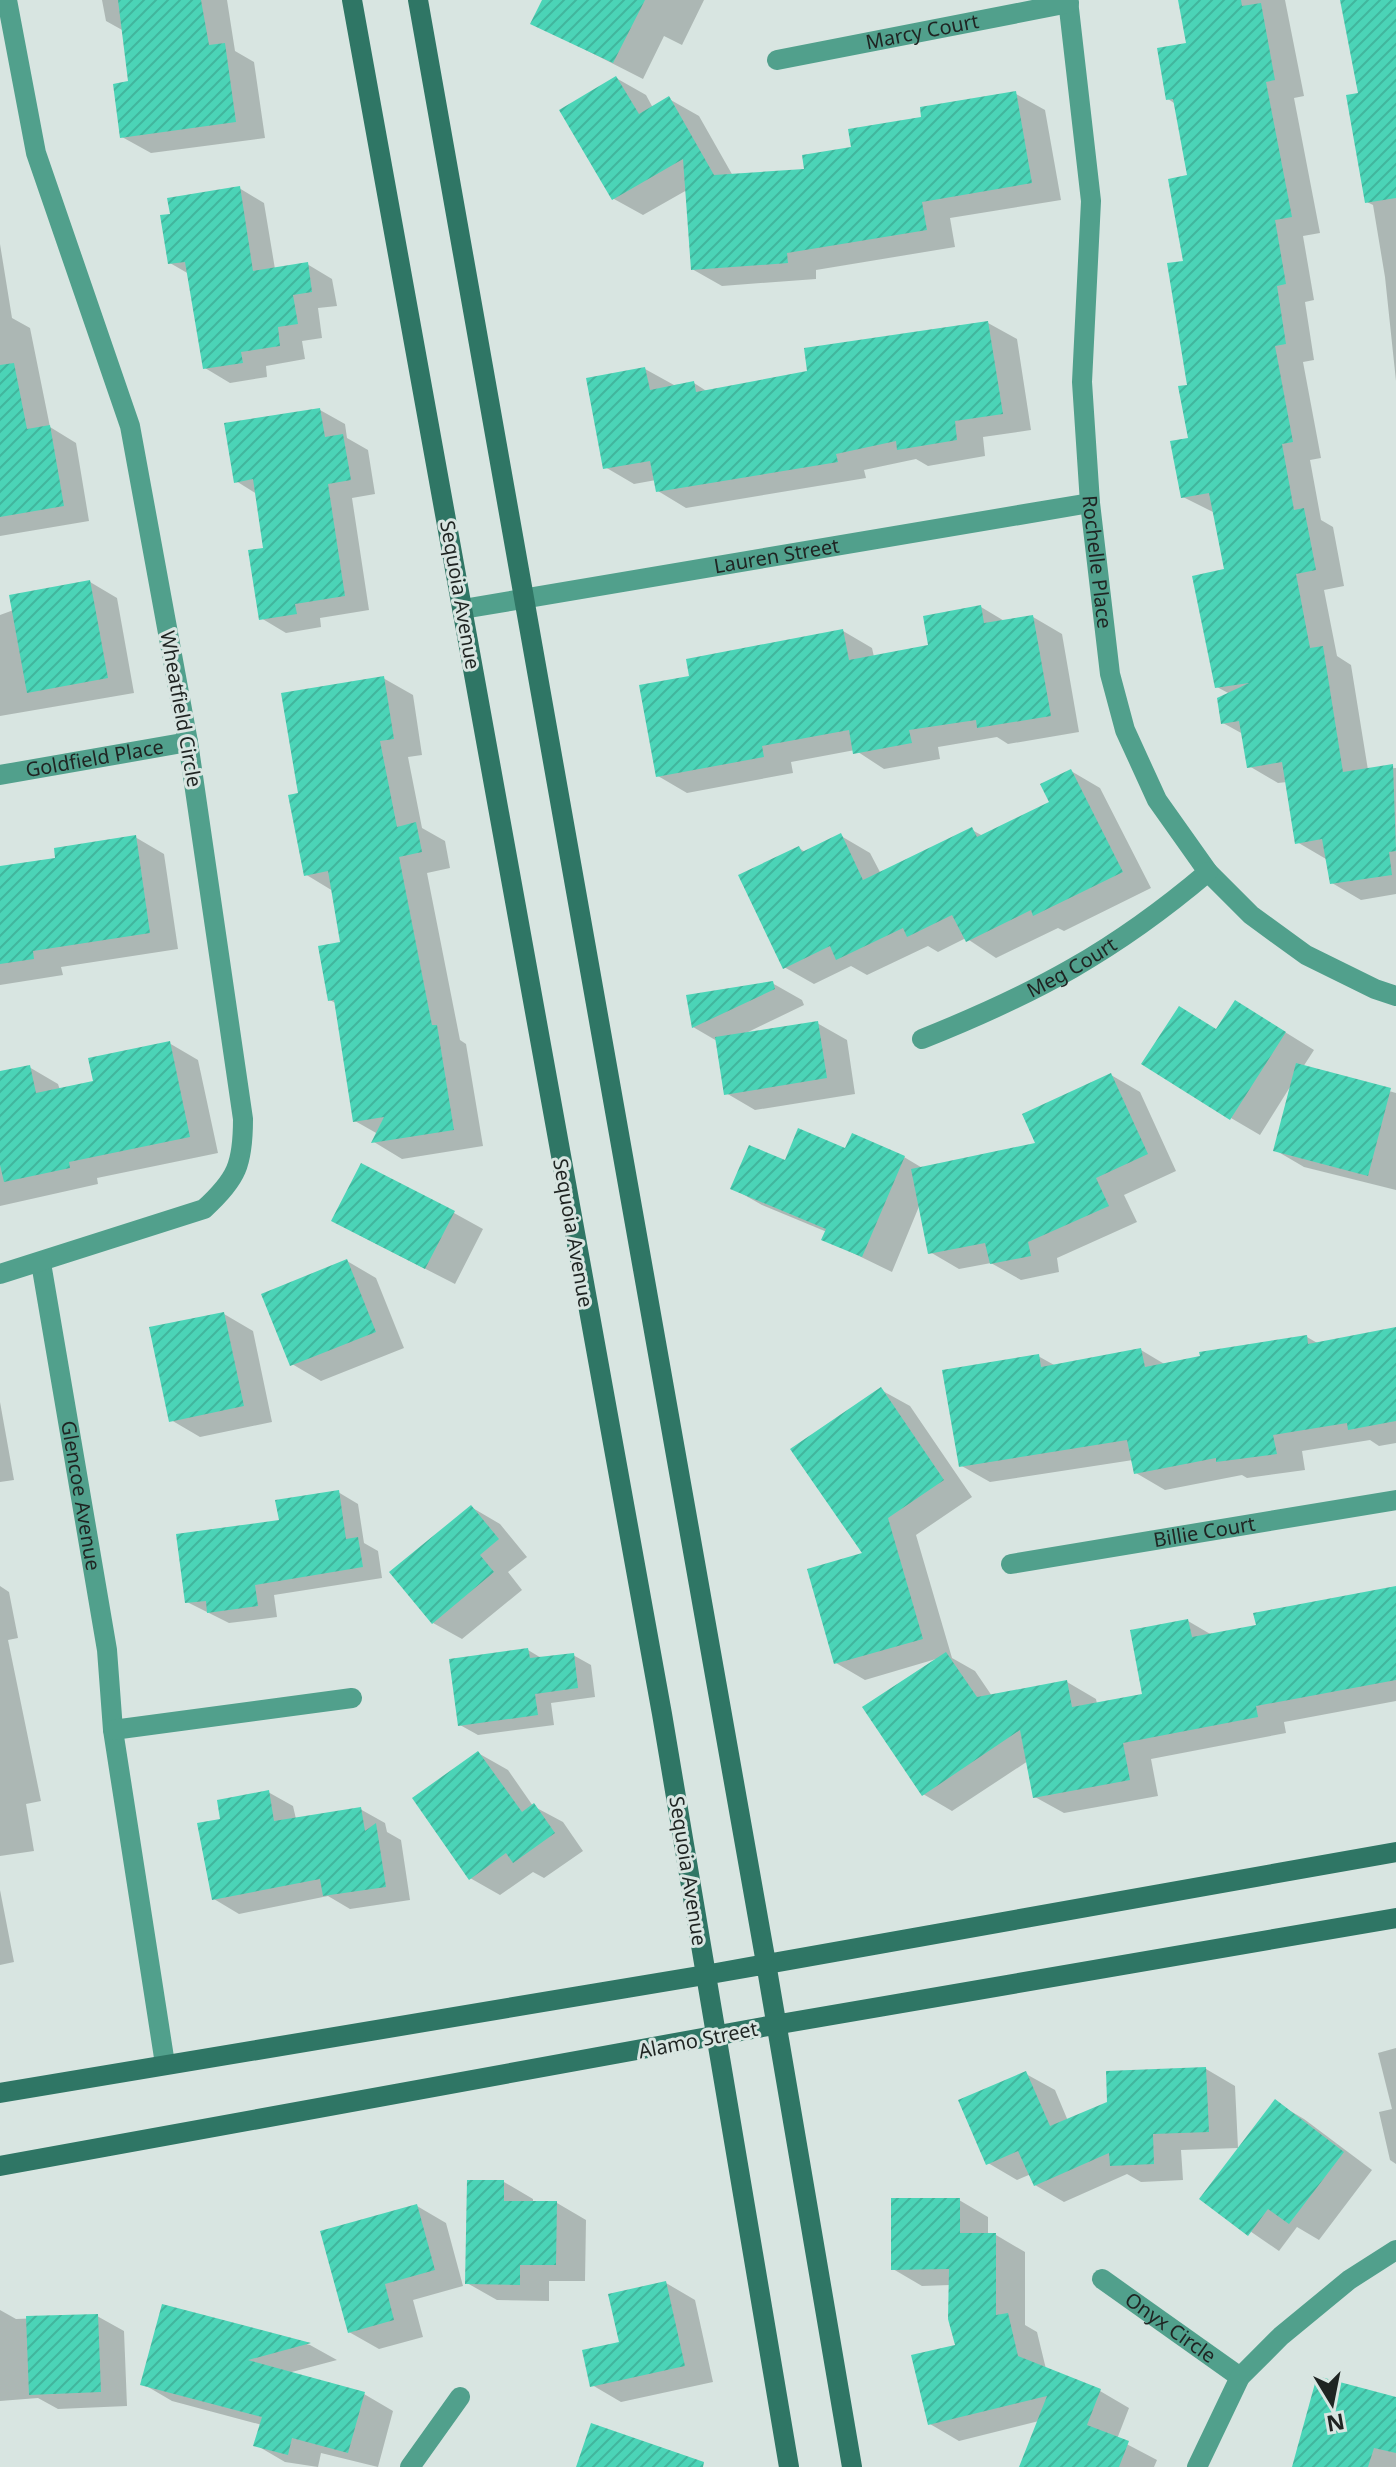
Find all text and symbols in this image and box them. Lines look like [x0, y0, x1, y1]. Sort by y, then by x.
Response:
street label: Marcy Court [863, 7, 981, 55]
street label: Rochelle Place [1077, 494, 1119, 630]
street label: Sequoia Avenue [434, 518, 487, 672]
street label: Lauren Street [712, 532, 841, 579]
street label: Wheatfield Circle [154, 629, 209, 789]
street label: Goldfield Place [23, 733, 166, 783]
street label: Meg Court [1022, 931, 1122, 1004]
street label: Sequoia Avenue [547, 1156, 600, 1310]
street label: Glencoe Avenue [55, 1418, 107, 1573]
street label: Billie Court [1151, 1510, 1257, 1553]
street label: Sequoia Avenue [663, 1794, 714, 1948]
street label: Alamo Street [636, 2015, 760, 2064]
street label: Onyx Circle [1120, 2286, 1222, 2369]
north arrow [1292, 2363, 1372, 2443]
text: N [1324, 2407, 1347, 2440]

